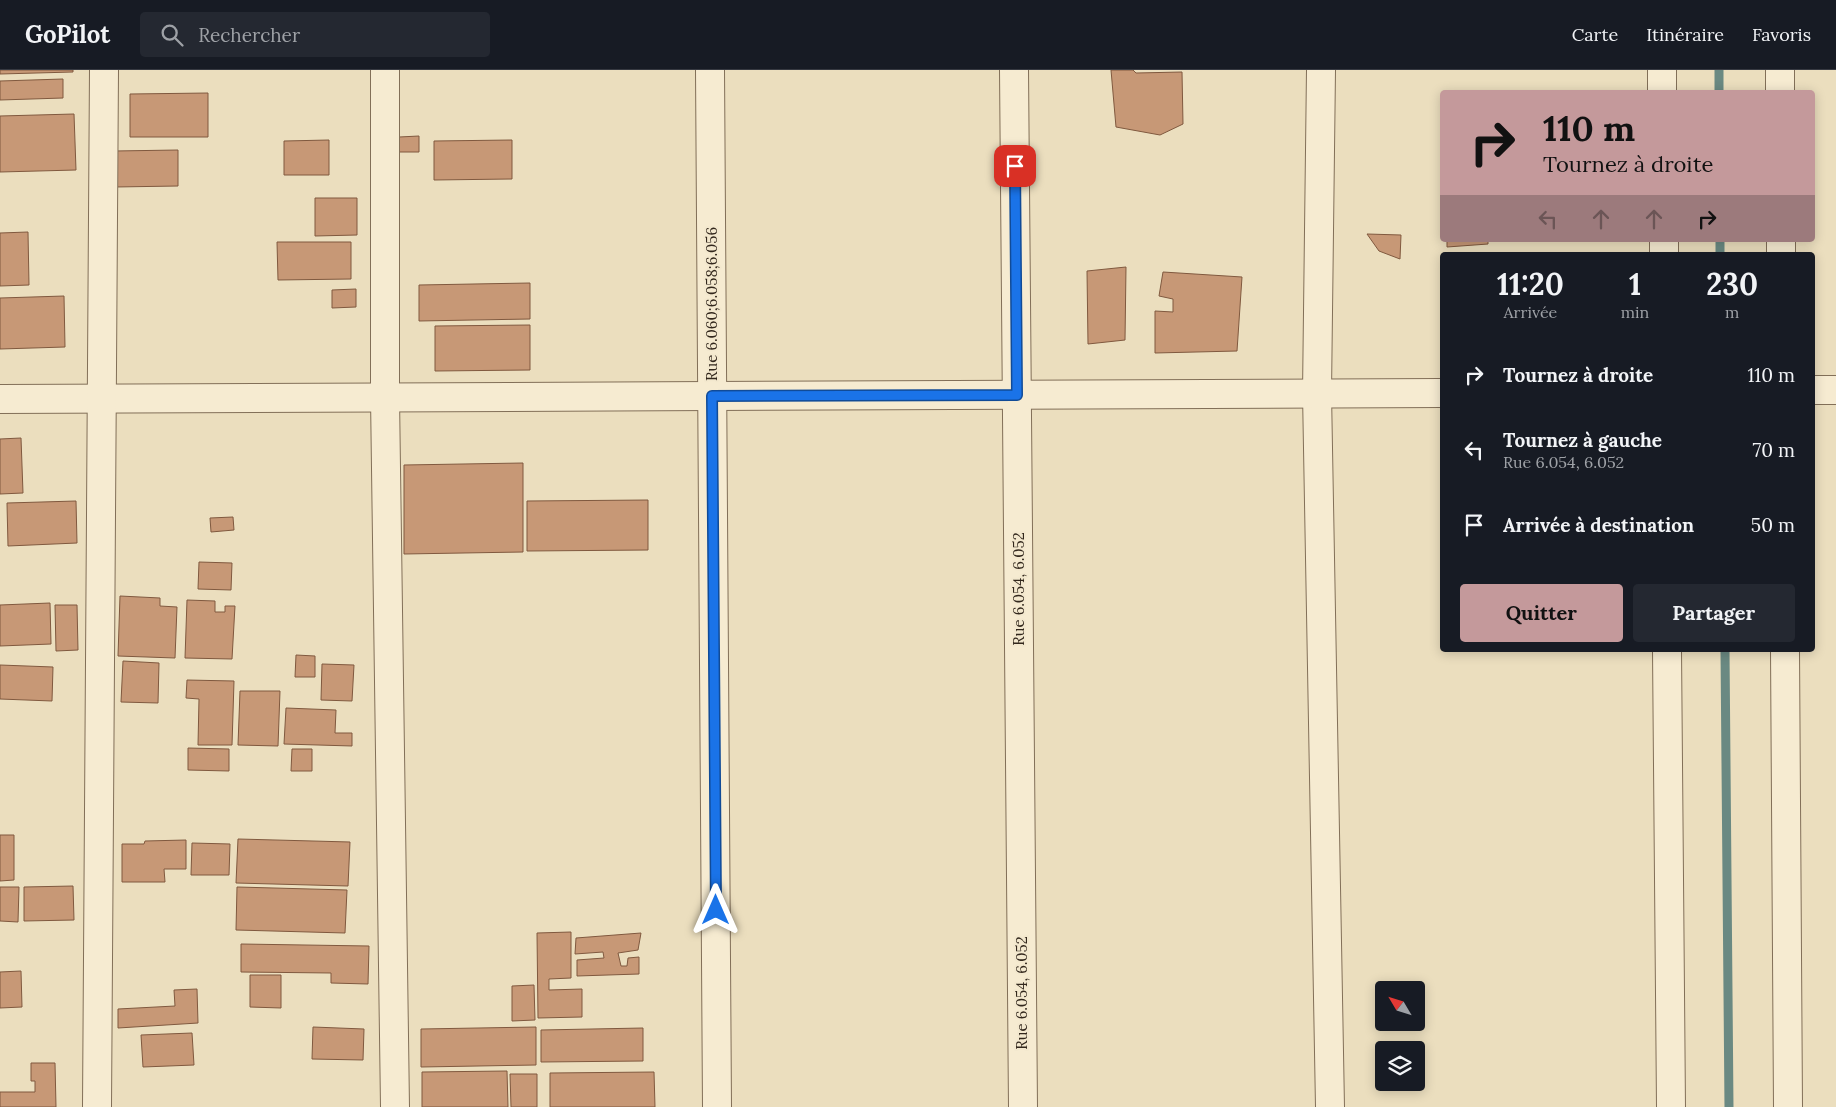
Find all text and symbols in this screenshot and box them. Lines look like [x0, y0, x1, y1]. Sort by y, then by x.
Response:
search box [140, 12, 490, 57]
text: GoPilot [25, 19, 110, 50]
icon: search [158, 21, 186, 49]
text: Rechercher [198, 23, 300, 47]
text: Carte [1572, 23, 1618, 46]
text: Itinéraire [1646, 23, 1724, 46]
text: Favoris [1752, 23, 1811, 46]
text: 110 m [1543, 106, 1635, 151]
icon: right [1460, 110, 1525, 175]
pin [994, 145, 1036, 187]
text: Tournez à droite [1543, 150, 1713, 178]
icon: arrive [1001, 152, 1029, 180]
icon: left [1534, 205, 1562, 233]
icon: ahead [1587, 205, 1615, 233]
icon: ahead [1640, 205, 1668, 233]
icon: right [1693, 205, 1721, 233]
street label: Rue 6.060;6.058;6.056 [702, 227, 721, 381]
text: 11:20 [1497, 265, 1564, 303]
text: 1 [1629, 265, 1641, 303]
text: 230 [1706, 265, 1758, 303]
text: Arrivée [1504, 302, 1557, 322]
text: min [1621, 302, 1649, 322]
text: m [1725, 302, 1739, 322]
icon: right [1460, 361, 1488, 389]
text: Tournez à droite [1503, 363, 1653, 387]
text: 110 m [1747, 363, 1795, 387]
text: Tournez à gauche [1503, 428, 1662, 452]
icon: left [1460, 436, 1488, 464]
text: 70 m [1752, 438, 1795, 462]
text: Rue 6.054, 6.052 [1503, 452, 1624, 472]
icon: arrive [1460, 511, 1488, 539]
text: Arrivée à destination [1503, 513, 1694, 537]
text: 50 m [1751, 513, 1795, 537]
street label: Rue 6.054, 6.052 [1009, 532, 1028, 646]
button: Quitter [1460, 584, 1623, 642]
button: Partager [1633, 584, 1795, 642]
position arrow [689, 883, 741, 935]
street label: Rue 6.054, 6.052 [1012, 936, 1031, 1050]
north arrow [1375, 981, 1425, 1031]
map controls [1375, 981, 1425, 1091]
button: layers [1375, 1041, 1425, 1091]

